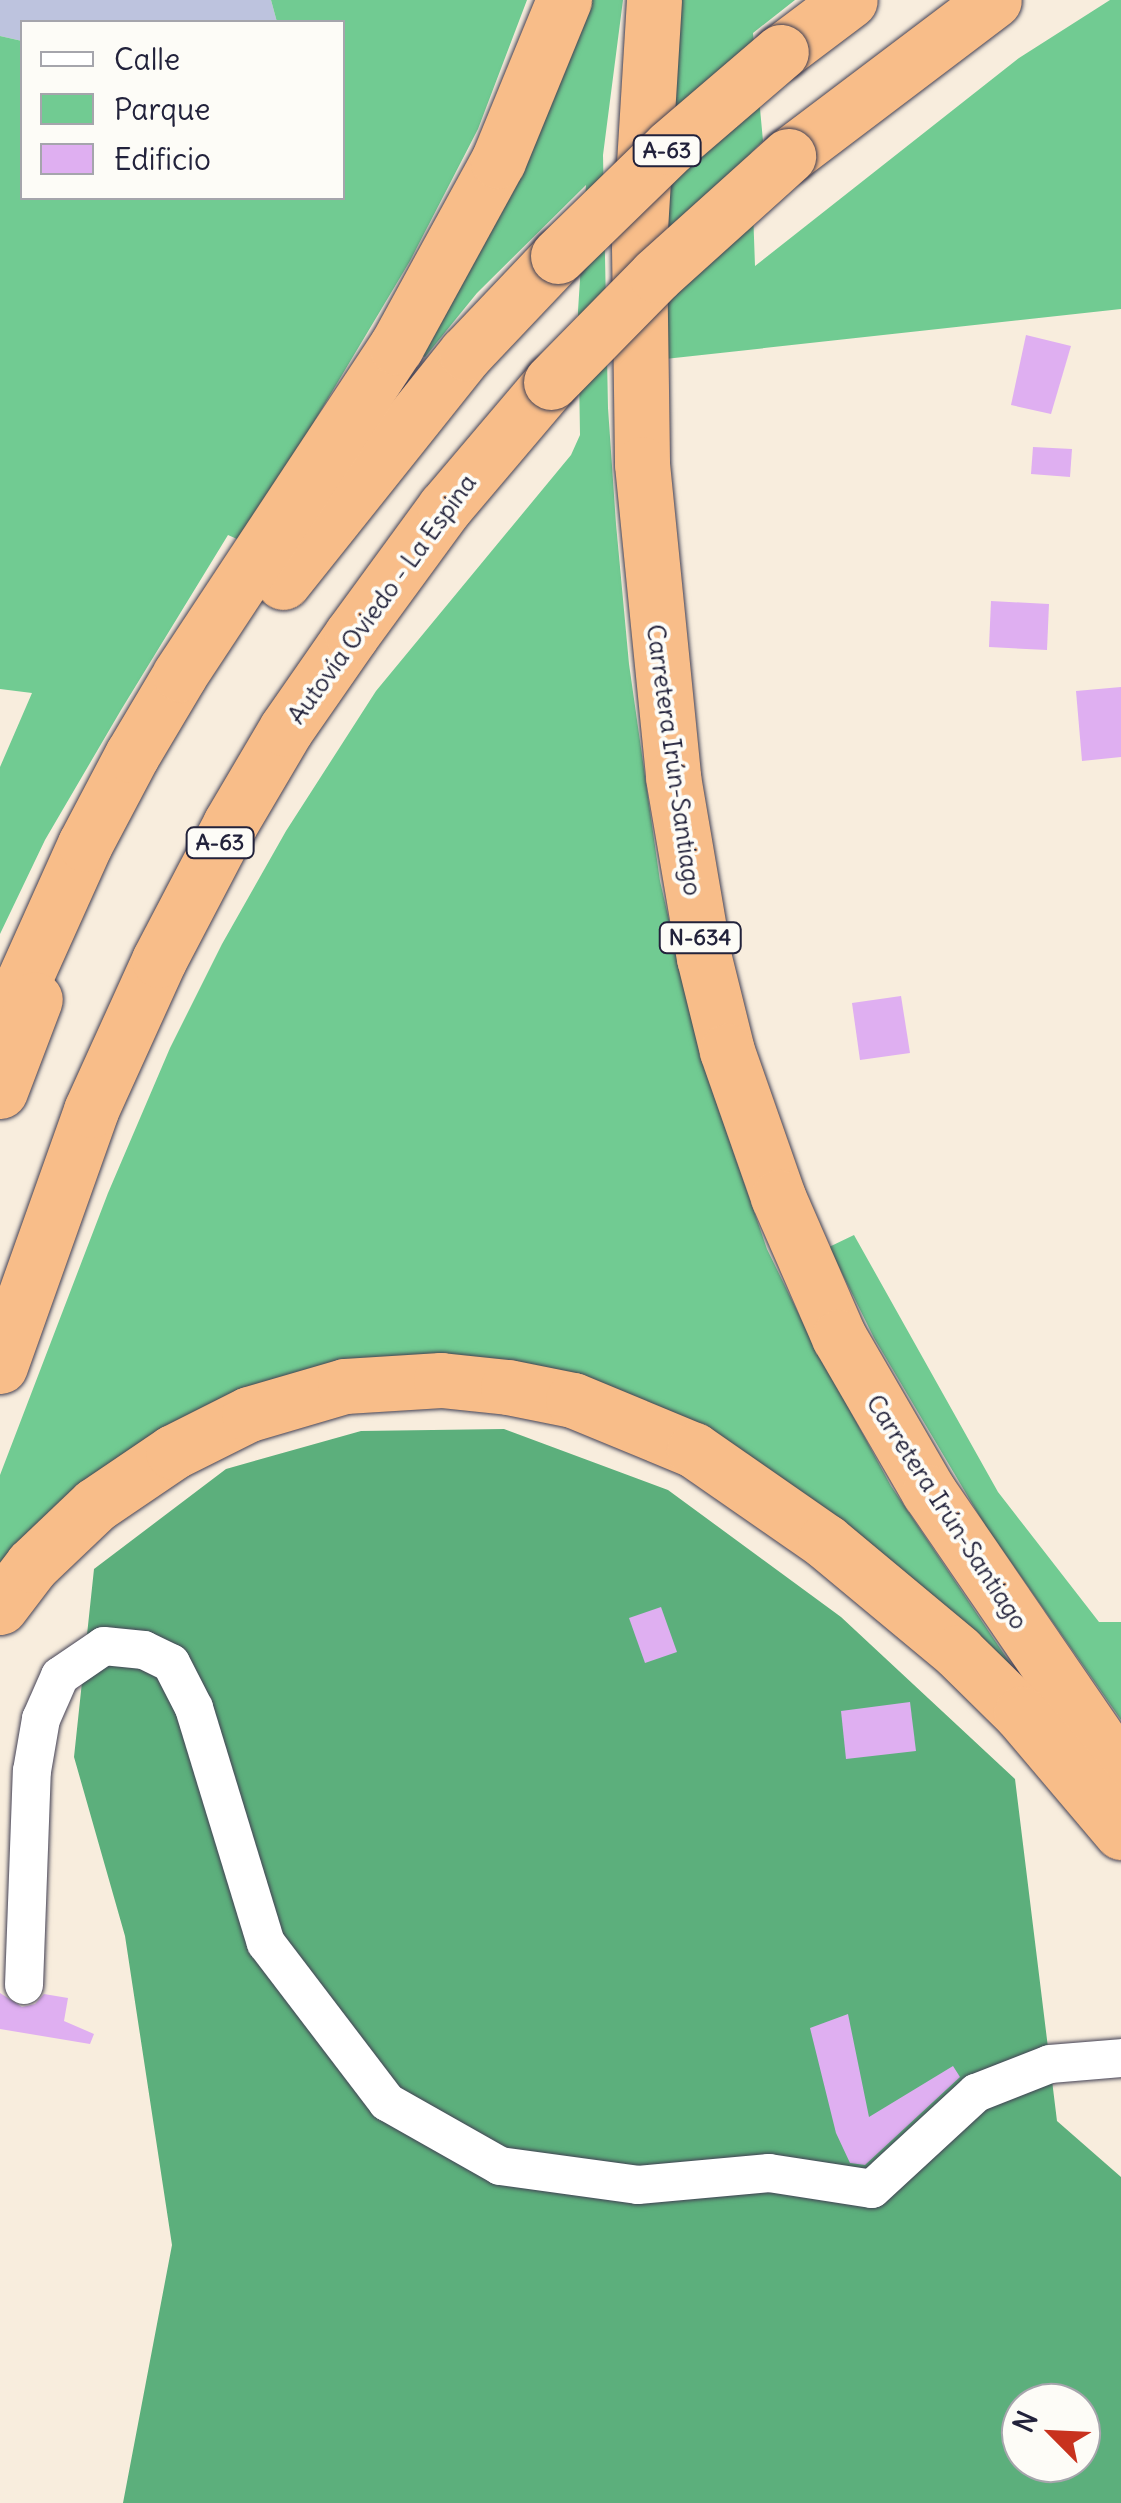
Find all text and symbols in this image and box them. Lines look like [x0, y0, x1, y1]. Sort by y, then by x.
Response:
legend [20, 20, 345, 200]
text: Calle [114, 40, 180, 78]
text: Parque [114, 90, 210, 128]
road number: A-63 [632, 134, 702, 168]
text: Edificio [114, 140, 211, 178]
street label: Autovía Oviedo - La Espina [281, 468, 483, 730]
street label: Carretera Irún-Santiago [640, 622, 708, 898]
road number: A-63 [185, 826, 255, 860]
road number: N-634 [658, 921, 742, 955]
street label: Carretera Irún-Santiago [860, 1389, 1034, 1635]
north arrow [1001, 2383, 1101, 2483]
text: N [1005, 2405, 1046, 2438]

